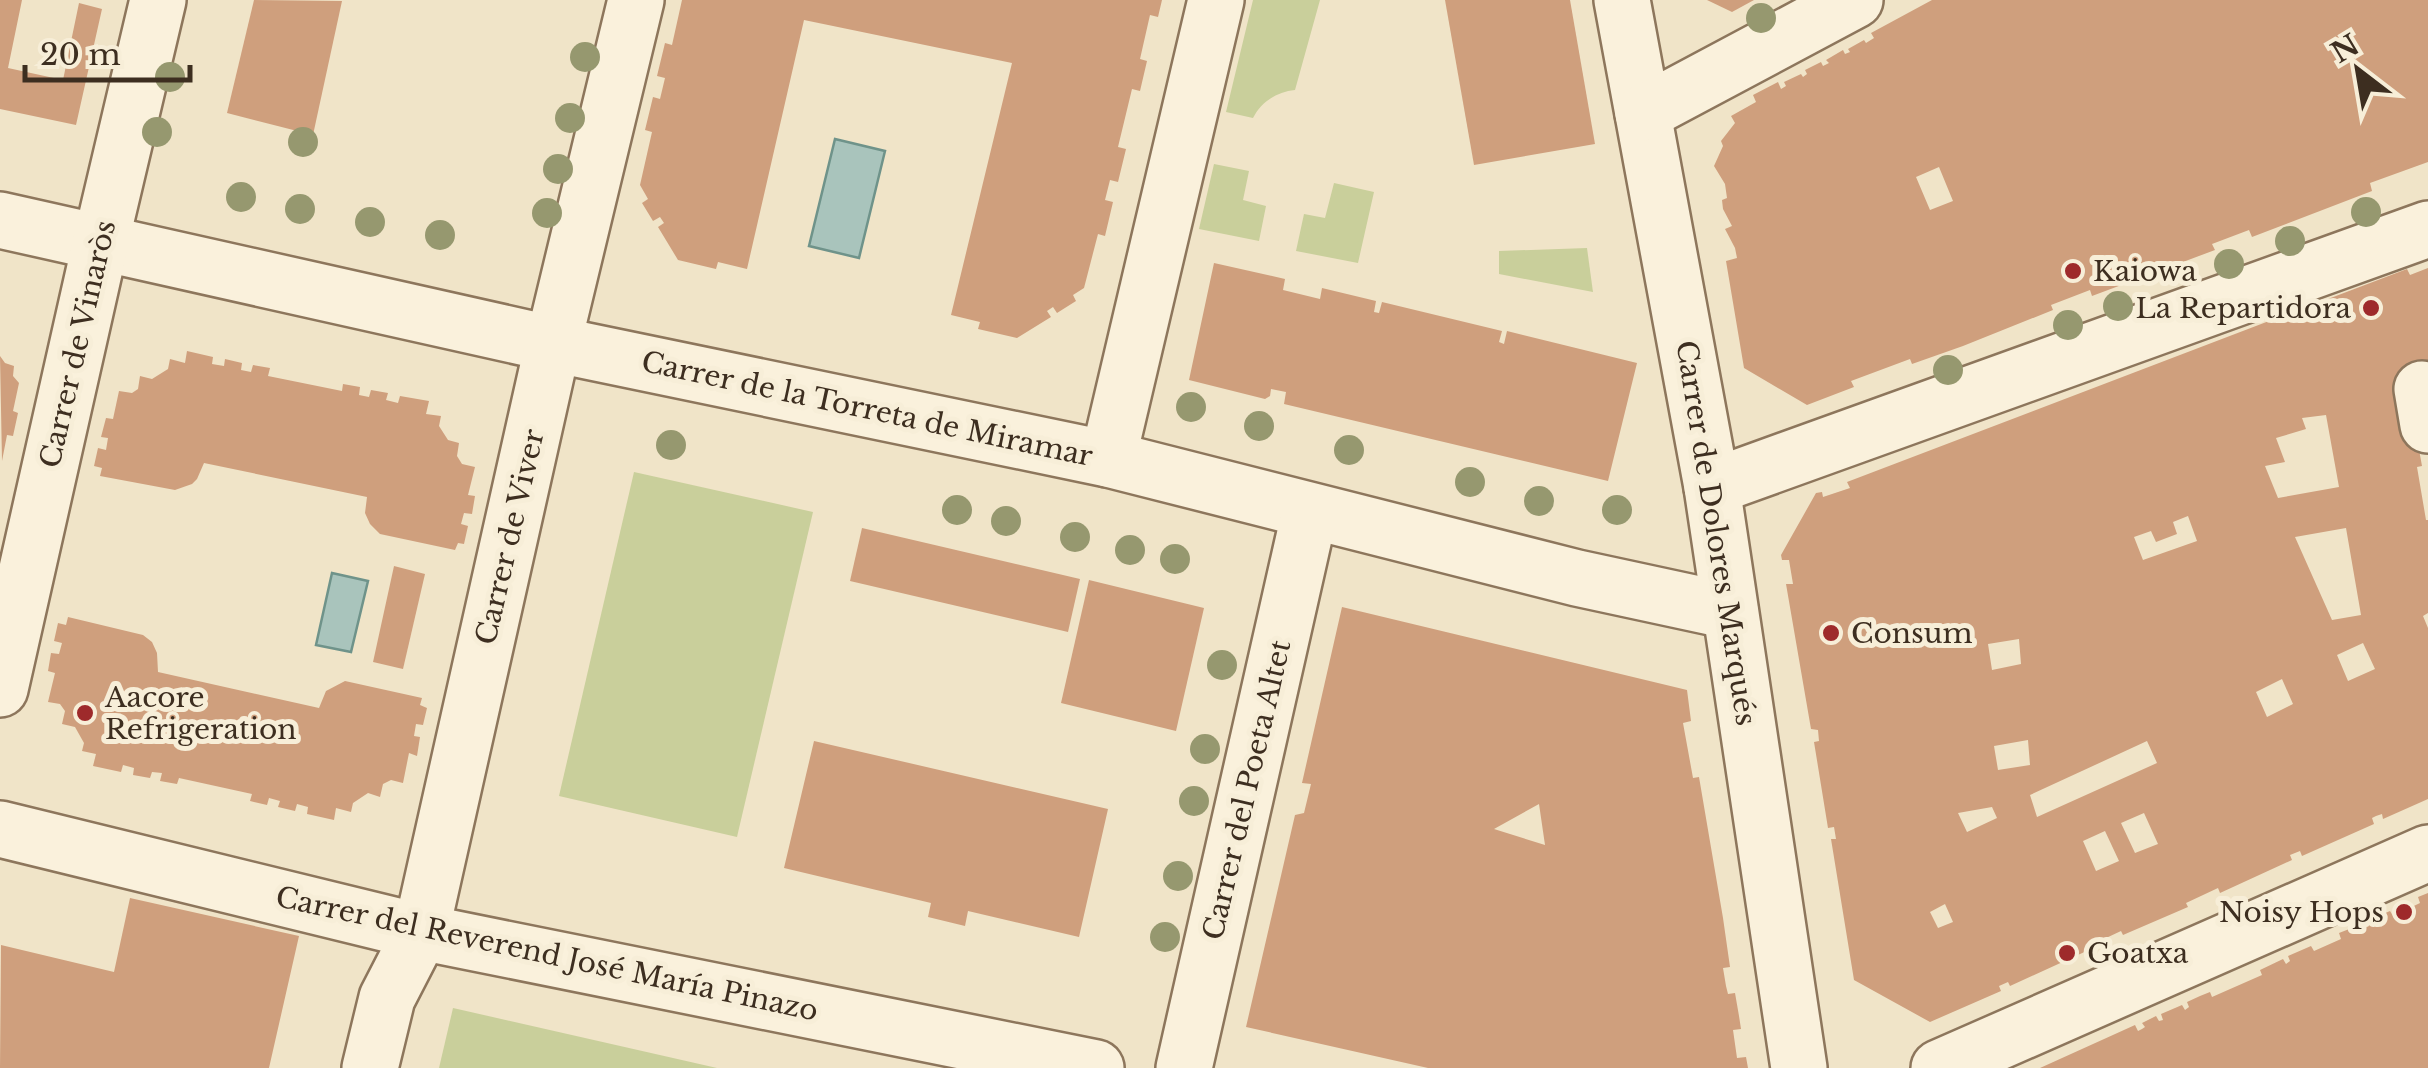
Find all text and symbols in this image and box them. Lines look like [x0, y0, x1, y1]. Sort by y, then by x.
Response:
scale bar [25, 20, 190, 82]
north arrow [2308, 20, 2408, 120]
text: N [2325, 27, 2366, 71]
text: 20 m [40, 36, 121, 73]
street label: Carrer de Vinaròs [32, 217, 124, 471]
place label: Kaiowa [2093, 254, 2197, 289]
marker: Kaiowa [2062, 260, 2084, 282]
place label: La Repartidora [2135, 291, 2351, 326]
marker: La Repartidora [2360, 297, 2382, 319]
street label: Carrer de Dolores Marqués [1668, 338, 1764, 728]
street label: Carrer de la Torreta de Miramar [638, 344, 1096, 474]
street label: Carrer de Viver [468, 425, 552, 648]
place label: Consum [1851, 616, 1973, 651]
marker: Consum [1820, 622, 1842, 644]
street label: Carrer del Poeta Altet [1195, 636, 1299, 943]
place label: Aacore Refrigeration [104, 680, 297, 747]
marker: Aacore Refrigeration [74, 702, 96, 724]
street label: Carrer del Reverend José María Pinazo [273, 879, 821, 1029]
place label: Noisy Hops [2219, 895, 2384, 930]
marker: Noisy Hops [2393, 901, 2415, 923]
place label: Goatxa [2087, 936, 2189, 971]
marker: Goatxa [2056, 942, 2078, 964]

